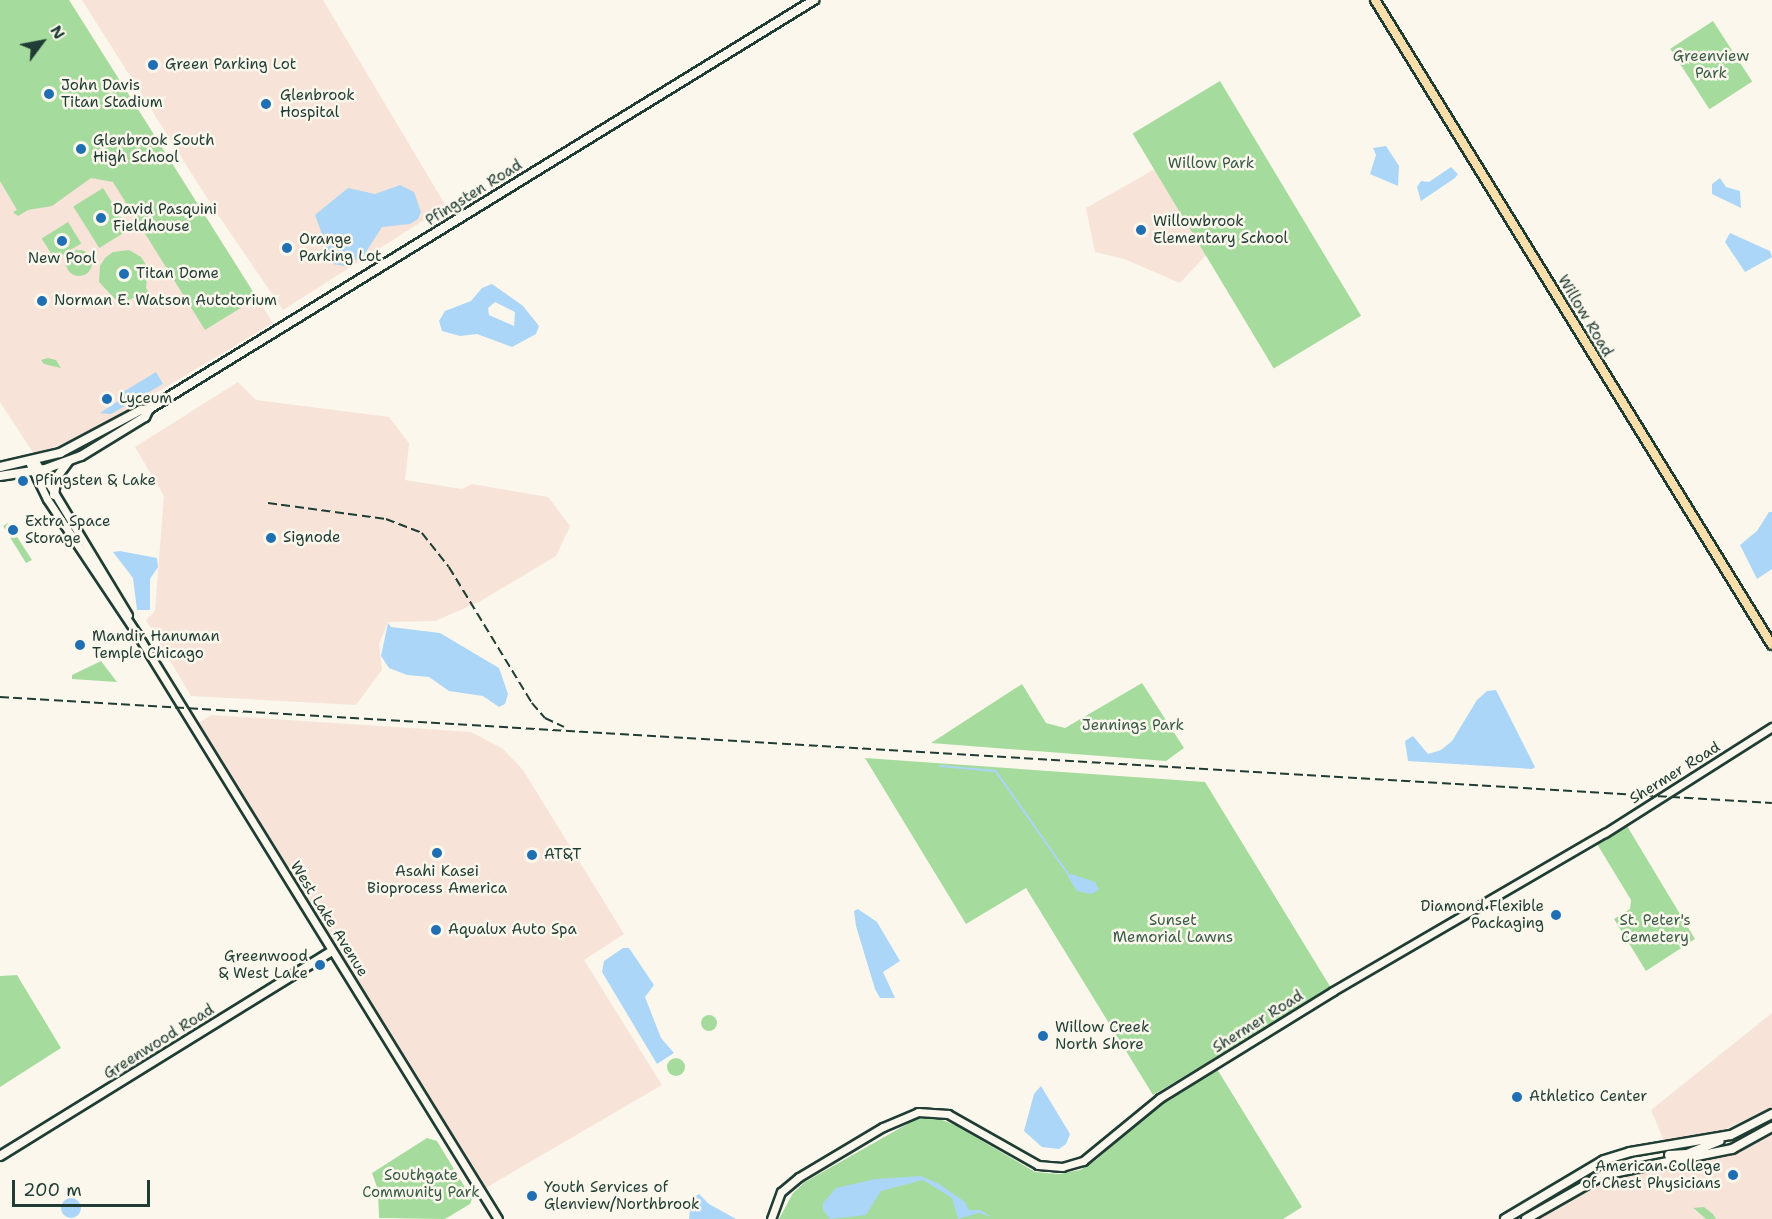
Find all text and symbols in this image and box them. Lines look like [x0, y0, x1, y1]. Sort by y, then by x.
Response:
north arrow [12, 12, 72, 72]
text: N [45, 21, 70, 43]
park label: Greenview Park [1673, 47, 1749, 82]
place label: Green Parking Lot [165, 56, 296, 74]
marker: Green Parking Lot [146, 58, 160, 72]
place label: John Davis Titan Stadium [61, 76, 163, 111]
place label: Glenbrook Hospital [280, 86, 355, 121]
marker: John Davis Titan Stadium [42, 87, 56, 101]
marker: Glenbrook Hospital [257, 95, 275, 113]
place label: Glenbrook South High School [93, 131, 215, 166]
marker: Glenbrook South High School [74, 142, 88, 156]
park label: Willow Park [1168, 155, 1254, 173]
street label: Pfingsten Road [422, 156, 526, 230]
place label: David Pasquini Fieldhouse [113, 200, 217, 235]
marker: David Pasquini Fieldhouse [94, 211, 108, 225]
place label: Willowbrook Elementary School [1153, 212, 1288, 247]
marker: Willowbrook Elementary School [1134, 223, 1148, 237]
place label: Orange Parking Lot [299, 230, 382, 265]
marker: New Pool [55, 234, 69, 248]
marker: Orange Parking Lot [280, 241, 294, 255]
place label: New Pool [28, 250, 96, 268]
place label: Titan Dome [136, 265, 219, 283]
marker: Titan Dome [117, 267, 131, 281]
street label: Willow Road [1554, 272, 1616, 360]
place label: Norman E. Watson Autotorium [54, 292, 277, 310]
marker: Norman E. Watson Autotorium [35, 294, 49, 308]
place label: Lyceum [119, 390, 172, 408]
marker: Lyceum [100, 392, 114, 406]
place label: Pfingsten & Lake [35, 472, 156, 490]
marker: Pfingsten & Lake [16, 474, 30, 488]
place label: Extra Space Storage [25, 512, 111, 547]
marker: Extra Space Storage [6, 523, 20, 537]
place label: Signode [283, 529, 341, 547]
marker: Signode [264, 531, 278, 545]
place label: Mandir Hanuman Temple Chicago [92, 627, 220, 662]
marker: Mandir Hanuman Temple Chicago [73, 638, 87, 652]
park label: Jennings Park [1082, 717, 1184, 735]
street label: Shermer Road [1626, 738, 1724, 808]
marker: Asahi Kasei Bioprocess America [430, 846, 444, 860]
place label: AT&T [544, 846, 581, 864]
marker: AT&T [525, 848, 539, 862]
street label: West Lake Avenue [286, 858, 372, 980]
place label: Asahi Kasei Bioprocess America [367, 862, 507, 897]
place label: Diamond Flexible Packaging [1420, 897, 1544, 932]
marker: Diamond Flexible Packaging [1549, 908, 1563, 922]
park label: Sunset Memorial Lawns [1113, 911, 1233, 946]
park label: St. Peter's Cemetery [1619, 911, 1691, 946]
place label: Aqualux Auto Spa [448, 921, 577, 939]
marker: Aqualux Auto Spa [429, 923, 443, 937]
place label: Greenwood & West Lake [219, 947, 308, 982]
marker: Greenwood & West Lake [313, 958, 327, 972]
street label: Shermer Road [1209, 987, 1307, 1057]
street label: Greenwood Road [101, 1001, 217, 1083]
place label: Willow Creek North Shore [1055, 1018, 1150, 1053]
marker: Willow Creek North Shore [1036, 1029, 1050, 1043]
place label: Athletico Center [1529, 1088, 1647, 1106]
marker: Athletico Center [1510, 1090, 1524, 1104]
place label: American College of Chest Physicians [1582, 1157, 1721, 1192]
park label: Southgate Community Park [362, 1166, 480, 1201]
scale bar [15, 1168, 153, 1206]
marker: American College of Chest Physicians [1726, 1168, 1740, 1182]
text: 200 m [23, 1178, 82, 1202]
place label: Youth Services of Glenview/Northbrook [544, 1178, 700, 1213]
marker: Youth Services of Glenview/Northbrook [525, 1189, 539, 1203]

